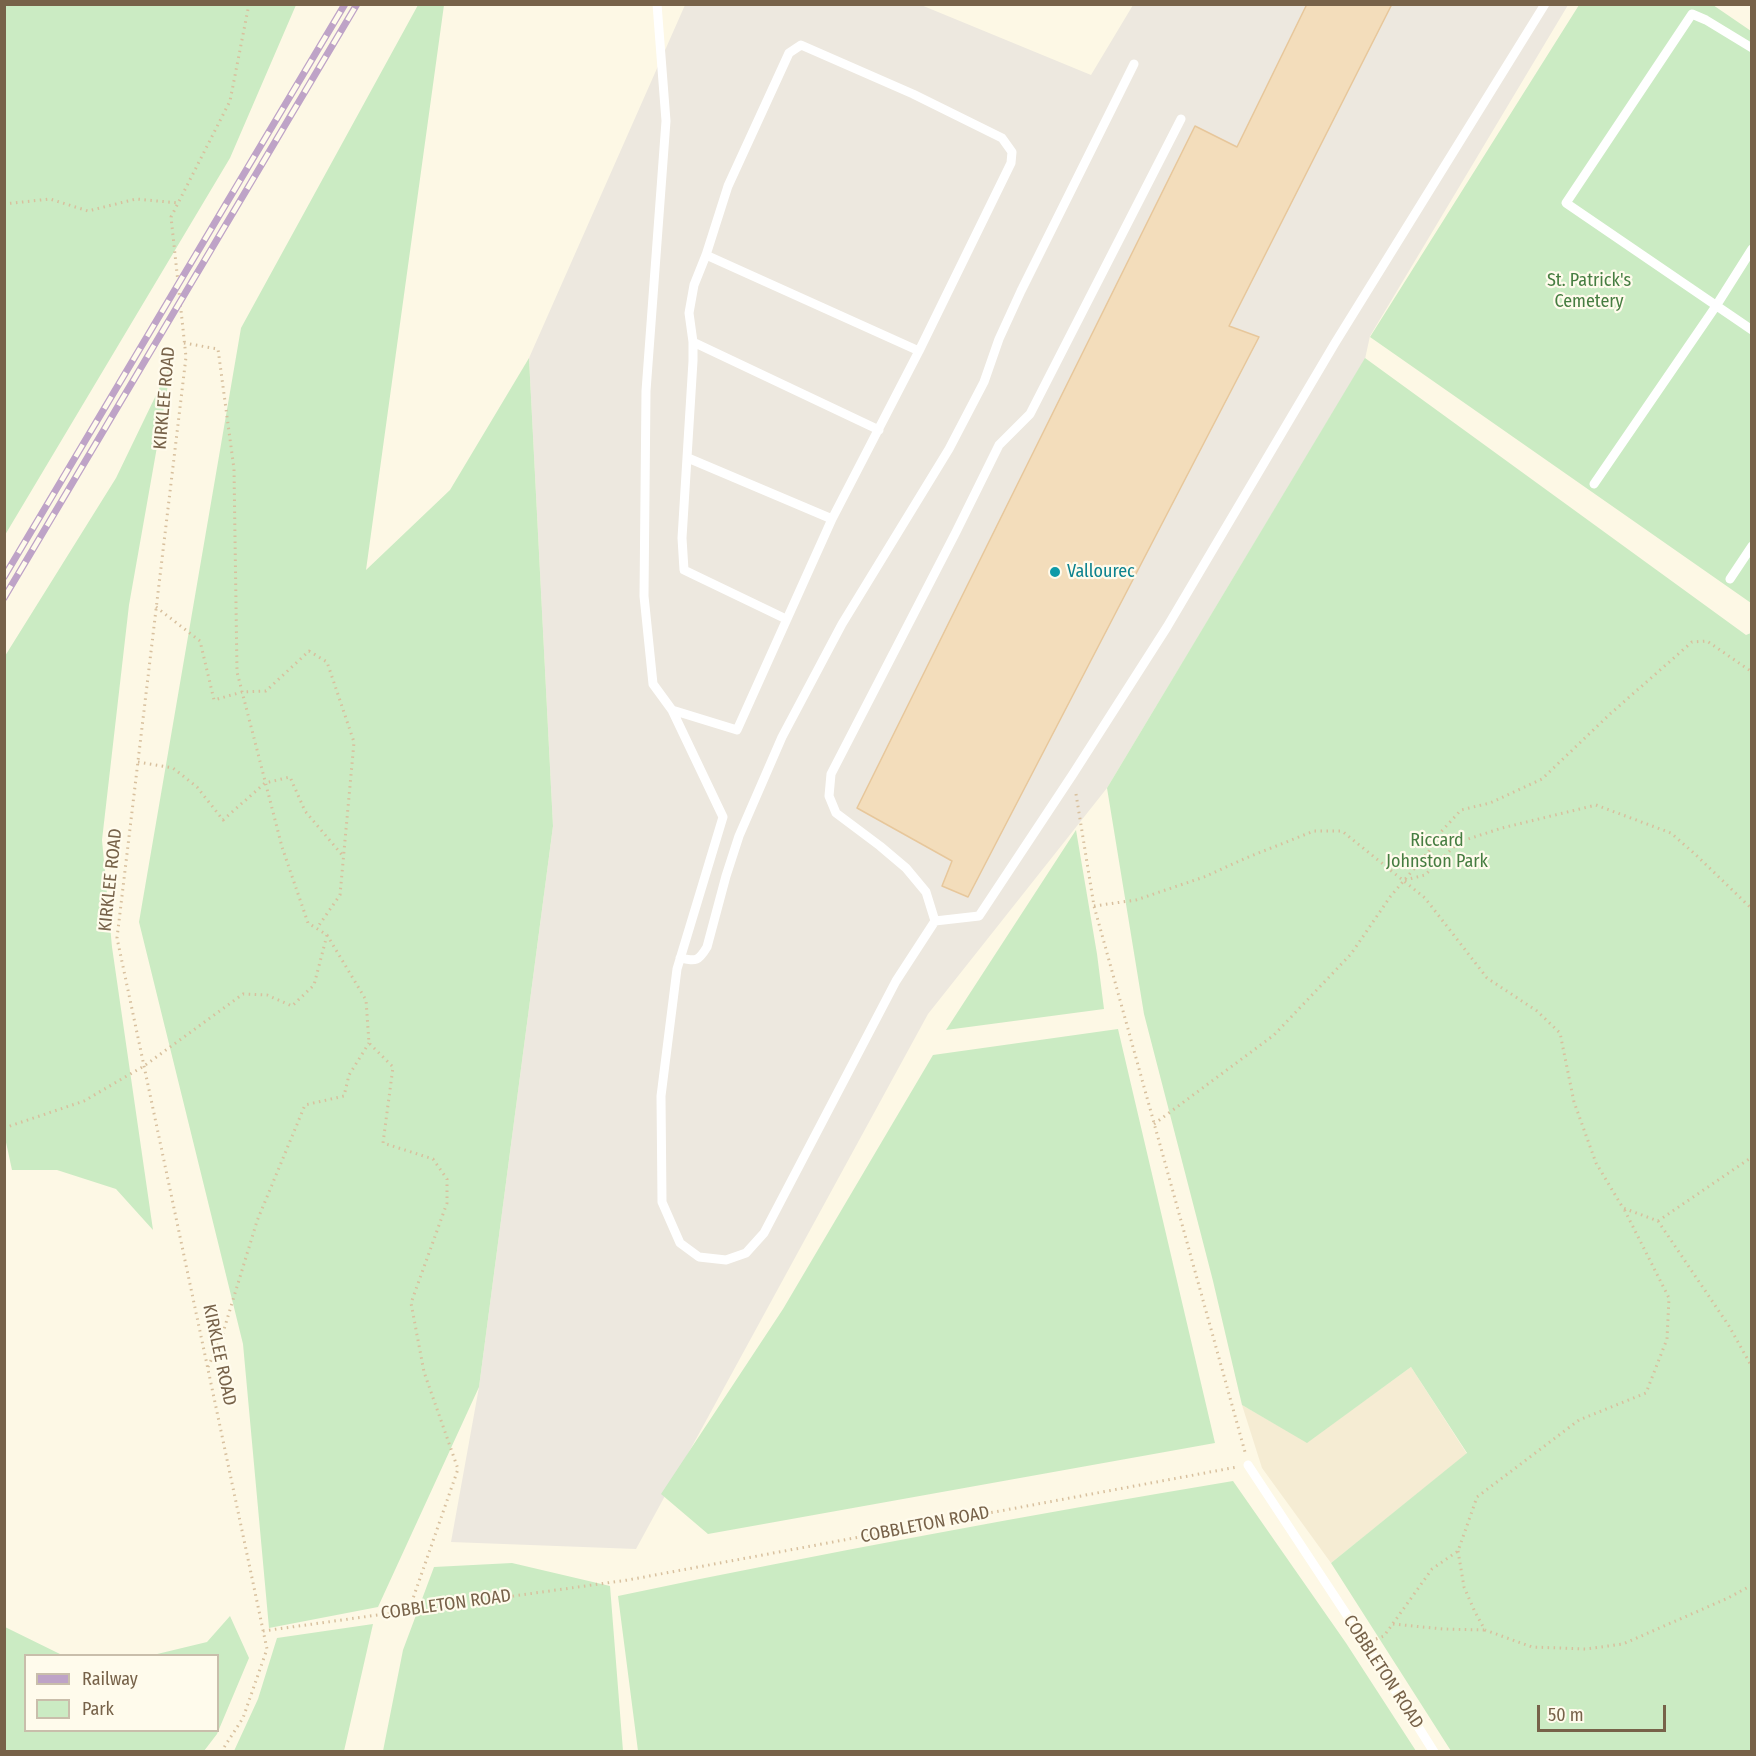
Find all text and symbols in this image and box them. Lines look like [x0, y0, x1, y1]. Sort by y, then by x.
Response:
park label: St. Patrick's Cemetery [1547, 270, 1631, 312]
street label: KIRKLEE ROAD [150, 346, 180, 450]
place label: Vallourec [1067, 561, 1135, 583]
marker: Vallourec [1048, 565, 1062, 579]
street label: KIRKLEE ROAD [95, 827, 127, 933]
park label: Riccard Johnston Park [1386, 830, 1488, 872]
street label: KIRKLEE ROAD [198, 1302, 240, 1408]
street label: COBBLETON ROAD [859, 1502, 991, 1548]
street label: COBBLETON ROAD [380, 1585, 512, 1625]
street label: COBBLETON ROAD [1338, 1611, 1428, 1733]
legend [24, 1654, 219, 1732]
text: Railway [82, 1668, 138, 1690]
scale bar [1540, 1693, 1669, 1731]
text: Park [82, 1698, 114, 1720]
text: 50 m [1548, 1704, 1584, 1726]

